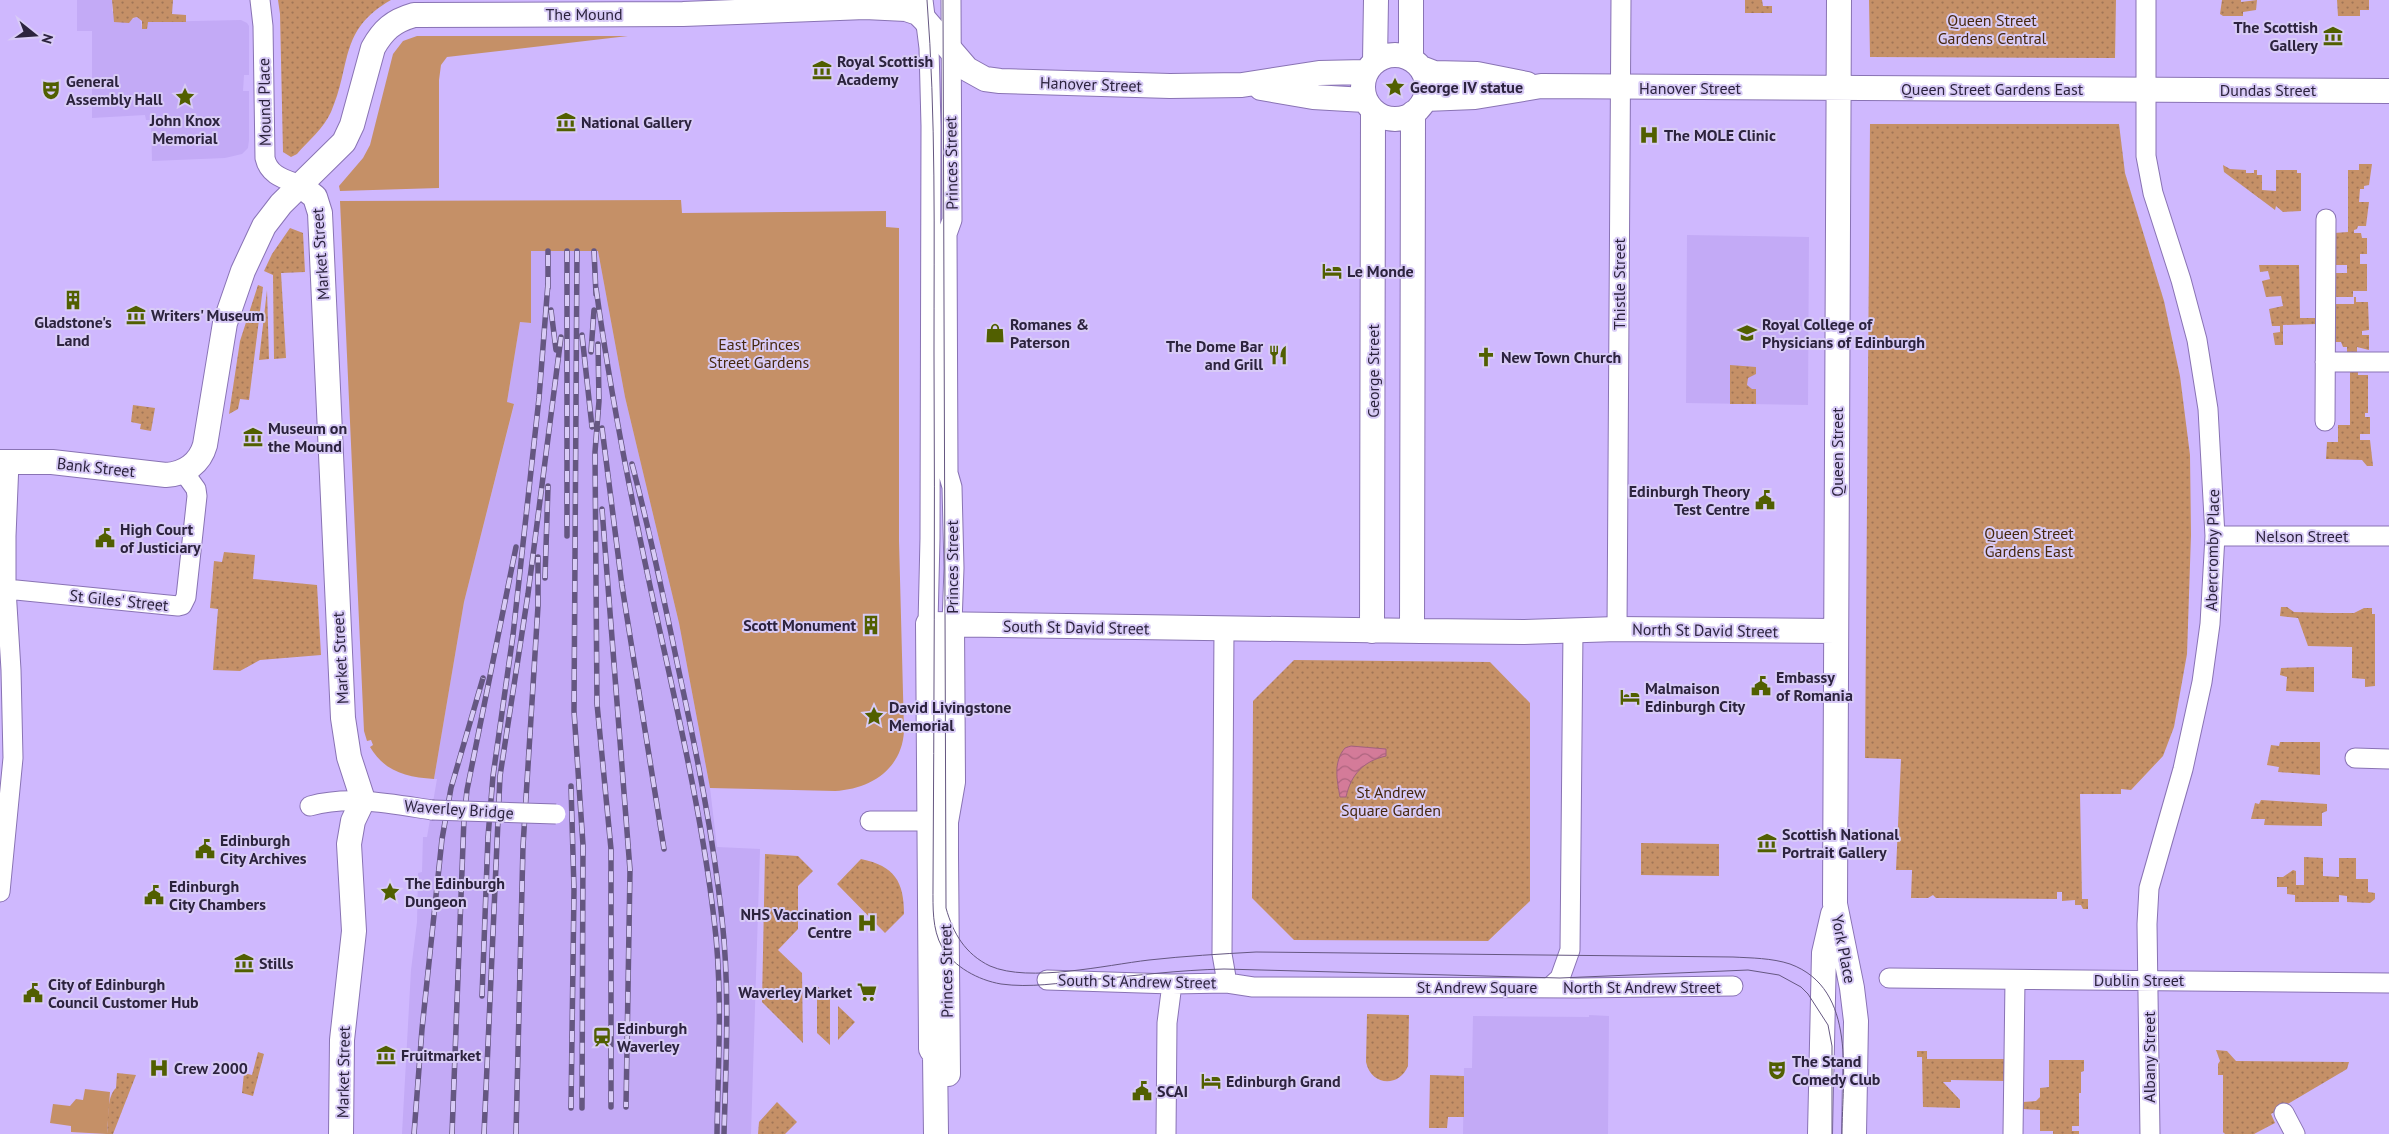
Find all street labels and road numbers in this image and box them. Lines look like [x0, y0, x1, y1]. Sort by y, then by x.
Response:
street label: The Mound [545, 4, 623, 24]
street label: Mound Place [253, 58, 275, 146]
street label: Hanover Street [1040, 72, 1143, 96]
street label: Hanover Street [1639, 78, 1742, 98]
street label: Queen Street Gardens East [1901, 79, 2084, 99]
street label: Dundas Street [2220, 80, 2317, 100]
street label: Princes Street [940, 115, 962, 210]
street label: Market Street [307, 207, 333, 301]
street label: Thistle Street [1609, 237, 1629, 330]
street label: George Street [1363, 324, 1383, 418]
street label: Queen Street [1827, 407, 1847, 497]
street label: Bank Street [56, 453, 137, 481]
street label: Abercromby Place [2201, 489, 2223, 611]
street label: Princes Street [942, 520, 962, 614]
street label: Nelson Street [2256, 526, 2349, 546]
street label: St Giles' Street [69, 585, 170, 615]
street label: Market Street [328, 611, 352, 705]
street label: South St David Street [1003, 616, 1150, 638]
street label: North St David Street [1632, 619, 1779, 641]
street label: Waverley Bridge [404, 795, 514, 823]
street label: York Place [1828, 913, 1860, 985]
street label: Princes Street [935, 923, 957, 1018]
street label: South St Andrew Street [1058, 970, 1217, 992]
street label: Dublin Street [2094, 970, 2185, 990]
street label: St Andrew Square [1417, 977, 1537, 997]
street label: North St Andrew Street [1563, 977, 1722, 997]
street label: Albany Street [2139, 1011, 2159, 1103]
street label: Market Street [332, 1025, 354, 1118]

